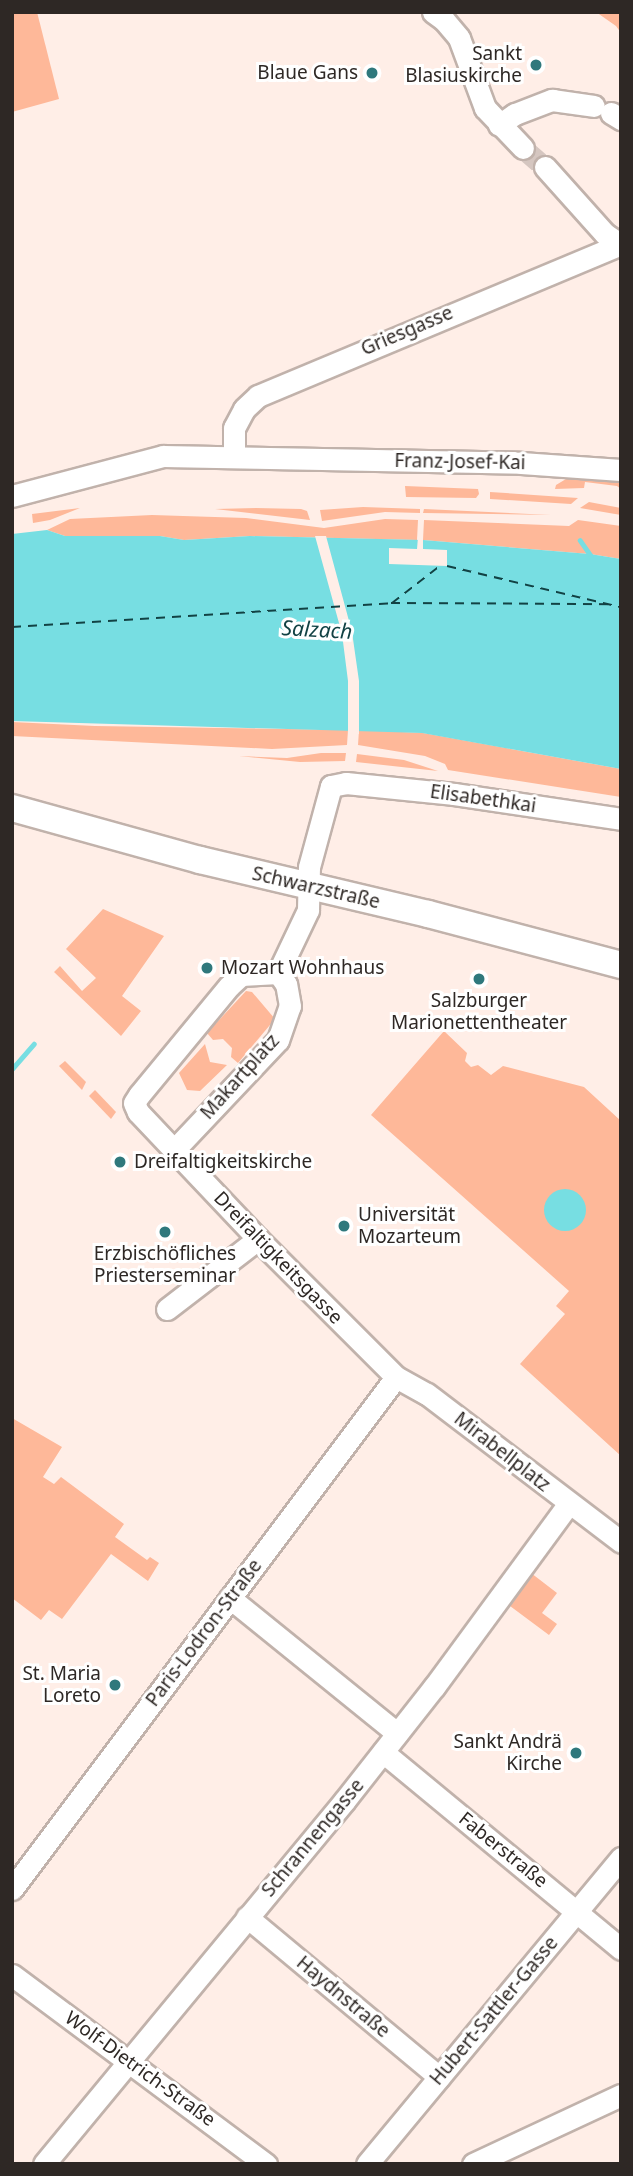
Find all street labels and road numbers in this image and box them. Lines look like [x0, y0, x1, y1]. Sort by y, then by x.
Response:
street label: Griesgasse [358, 301, 456, 361]
street label: Franz-Josef-Kai [394, 449, 526, 475]
street label: Elisabethkai [429, 780, 537, 818]
street label: Schwarzstraße [250, 862, 382, 914]
street label: Makartplatz [196, 1030, 284, 1124]
street label: Dreifaltigkeitsgasse [209, 1187, 347, 1329]
street label: Mirabellplatz [449, 1407, 555, 1497]
street label: Paris-Lodron-Straße [141, 1555, 267, 1711]
street label: Schrannengasse [257, 1775, 369, 1901]
street label: Faberstraße [454, 1807, 552, 1893]
street label: Hubert-Sattler-Gasse [425, 1932, 563, 2090]
street label: Haydnstraße [292, 1951, 394, 2043]
street label: Wolf-Dietrich-Straße [60, 2007, 220, 2131]

